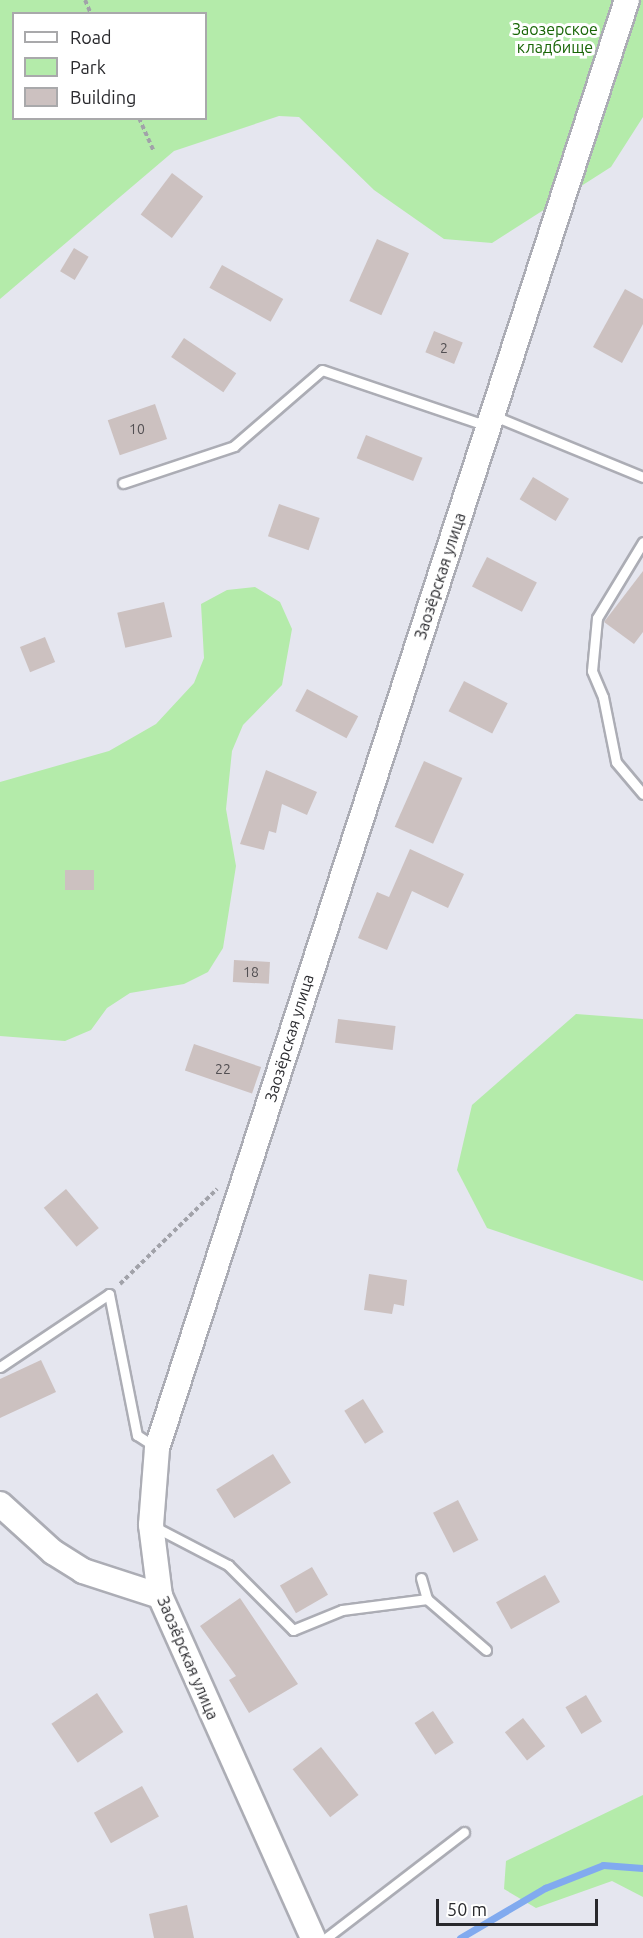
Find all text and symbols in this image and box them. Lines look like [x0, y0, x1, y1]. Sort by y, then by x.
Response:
legend [12, 12, 207, 120]
park label: Заозерское кладбище [512, 19, 598, 57]
text: Road [70, 27, 112, 47]
text: Park [70, 57, 106, 77]
text: Building [70, 87, 136, 107]
house number: 2 [440, 340, 448, 356]
house number: 10 [129, 421, 145, 437]
street label: Заозёрская улица [410, 510, 470, 642]
house number: 18 [243, 964, 259, 980]
street label: Заозёрская улица [260, 972, 318, 1104]
house number: 22 [215, 1061, 231, 1077]
street label: Заозёрская улица [153, 1593, 223, 1723]
scale bar [439, 1887, 601, 1925]
text: 50 m [447, 1899, 487, 1919]

